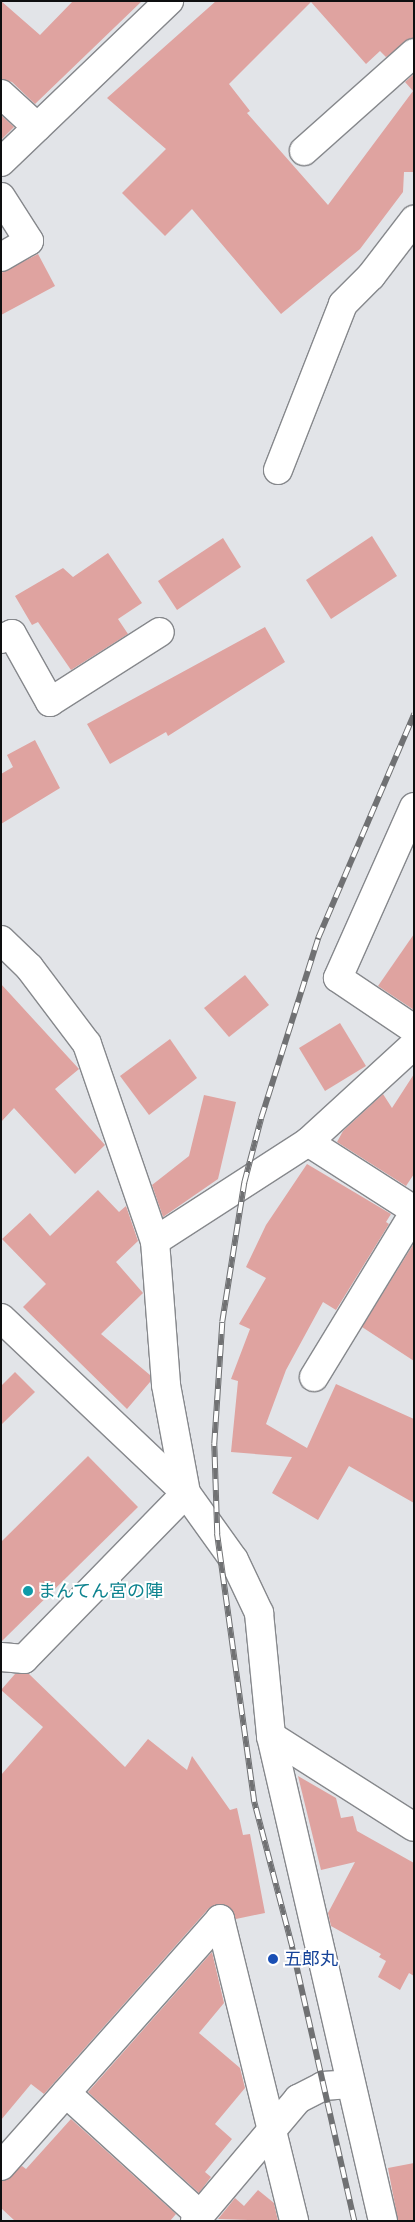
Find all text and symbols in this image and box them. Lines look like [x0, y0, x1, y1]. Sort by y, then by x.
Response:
place label: まんてん宮の陣 [38, 1580, 164, 1602]
marker: まんてん宮の陣 [22, 1585, 34, 1597]
place label: 五郎丸 [284, 1948, 338, 1970]
marker: 五郎丸 [266, 1952, 280, 1966]

